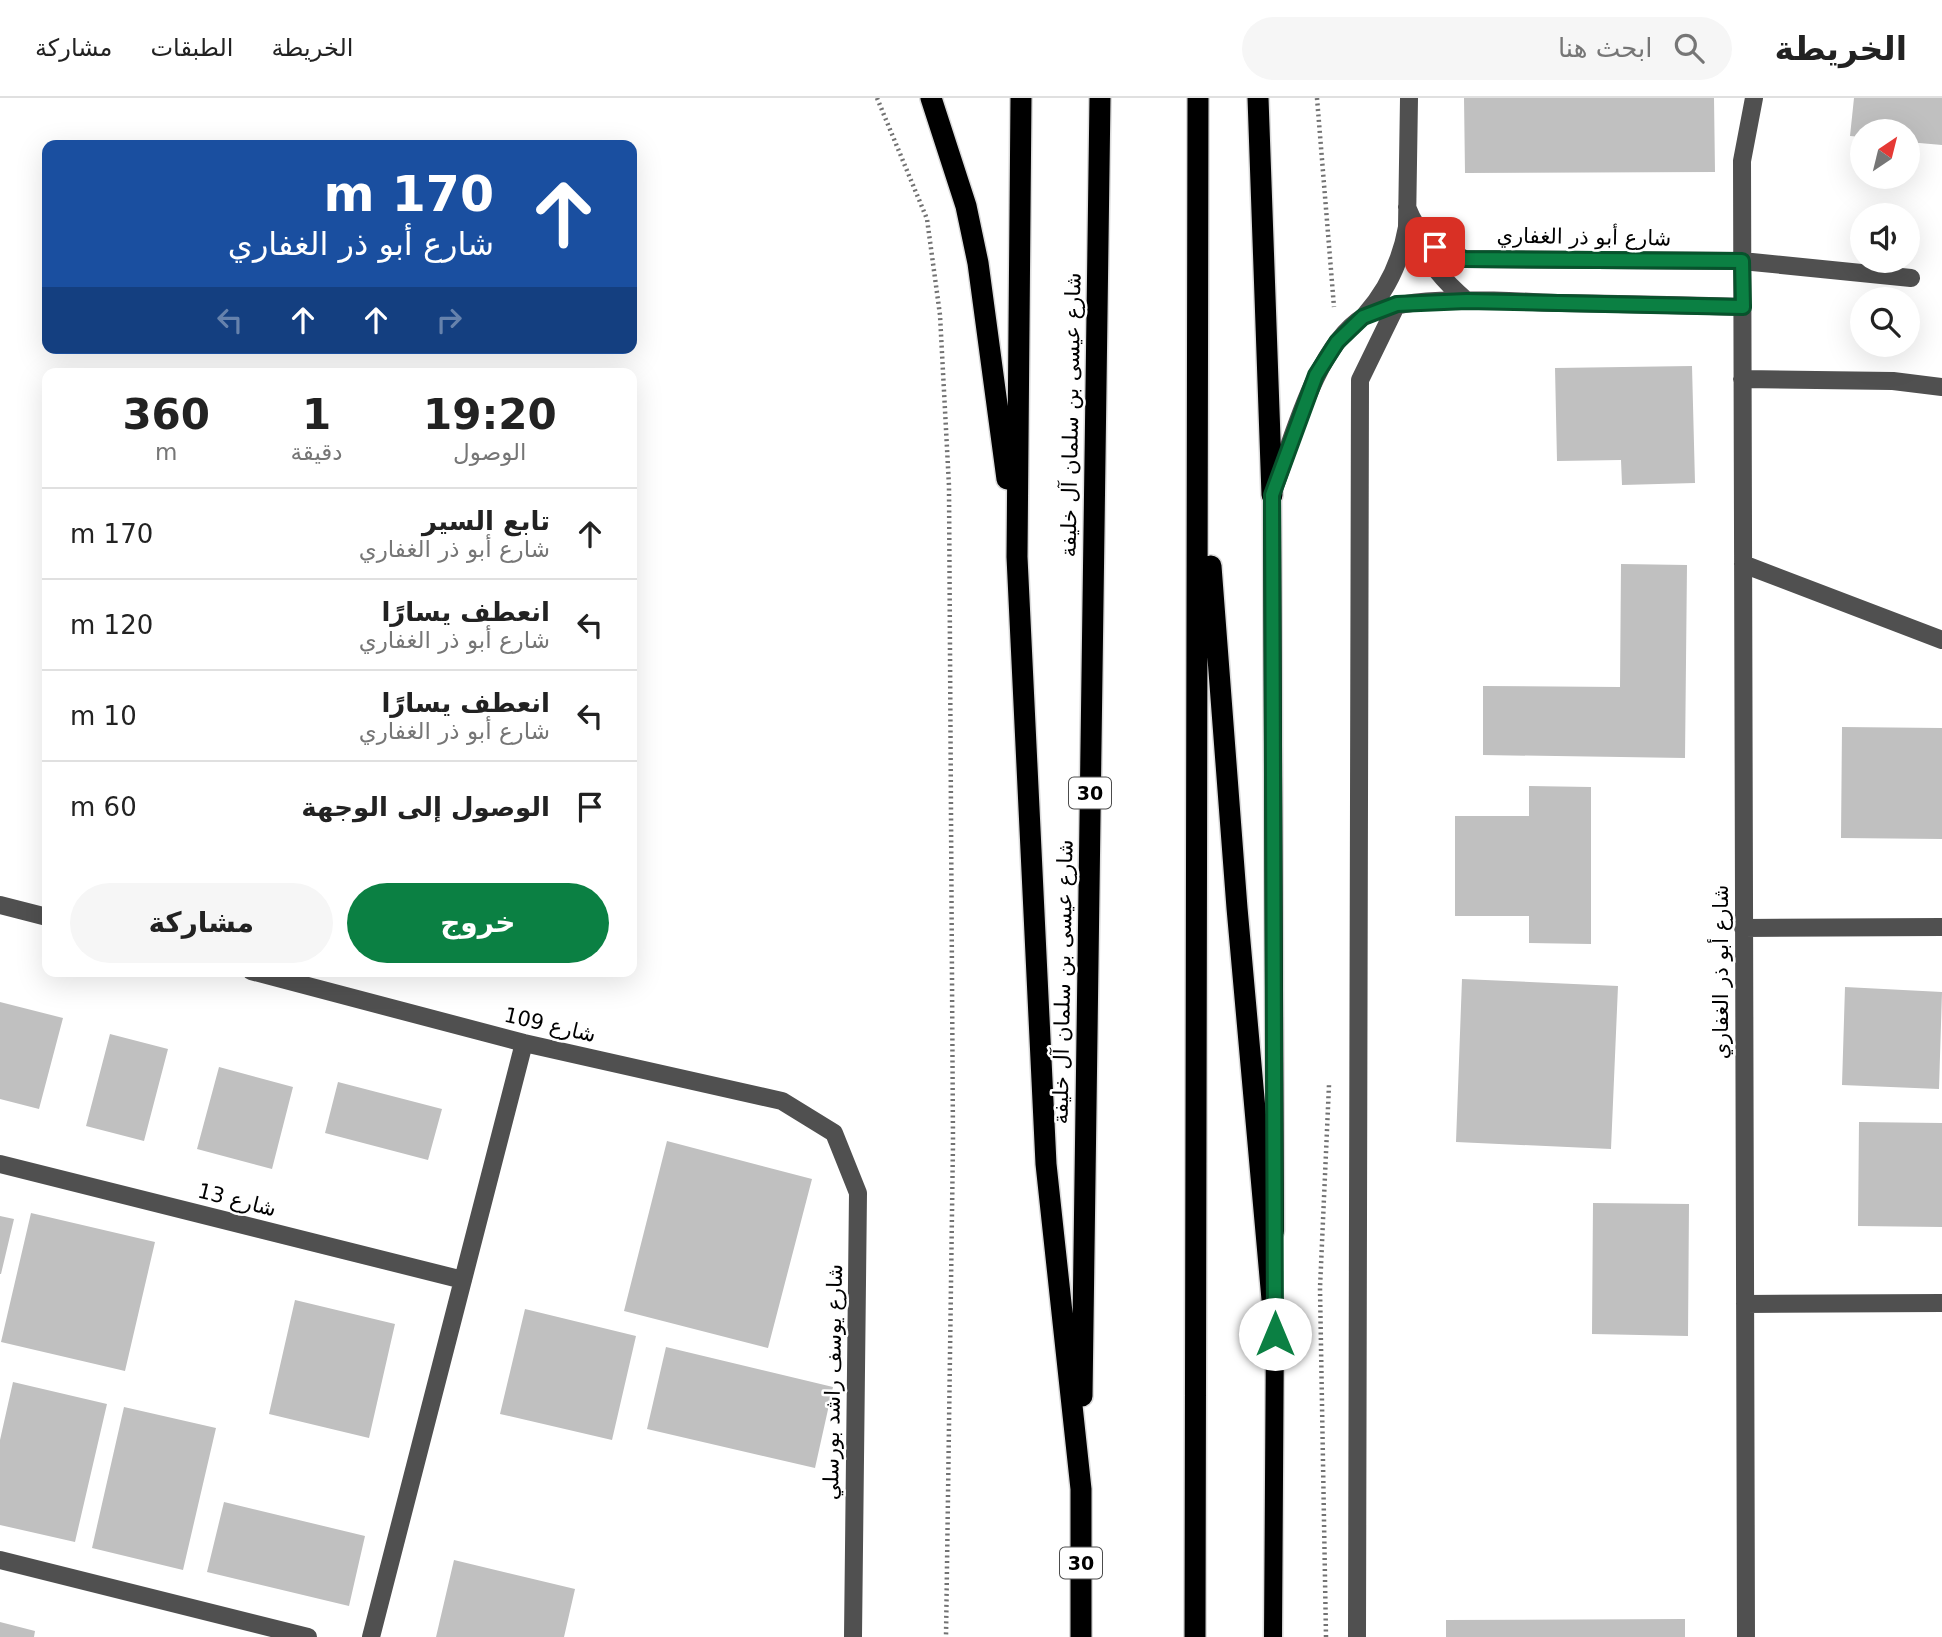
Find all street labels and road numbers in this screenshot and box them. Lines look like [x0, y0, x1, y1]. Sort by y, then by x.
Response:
street label: شارع أبو ذر الغفاري [1496, 221, 1672, 251]
street label: شارع عيسى بن سلمان آل خليفة [1056, 272, 1085, 558]
road number: 30 [1069, 778, 1111, 808]
street label: شارع عيسى بن سلمان آل خليفة [1048, 839, 1077, 1125]
street label: شارع أبو ذر الغفاري [1707, 885, 1733, 1059]
street label: شارع 109 [502, 1003, 598, 1047]
street label: شارع 13 [195, 1179, 279, 1221]
street label: شارع يوسف راشد بورسلي [819, 1264, 847, 1500]
road number: 30 [1060, 1548, 1102, 1578]

